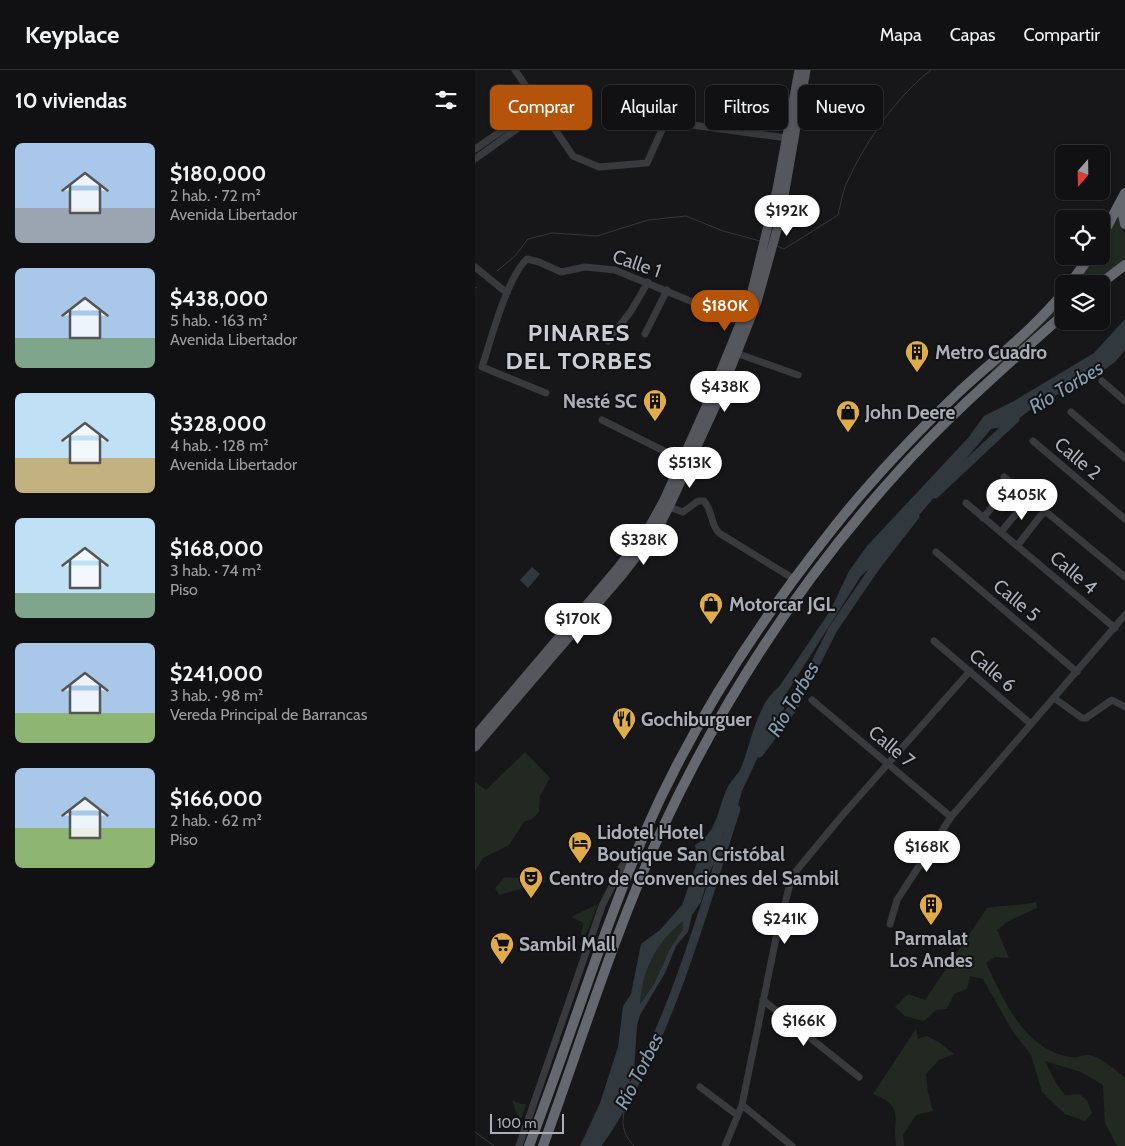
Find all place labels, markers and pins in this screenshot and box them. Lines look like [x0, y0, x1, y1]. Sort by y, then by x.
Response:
pin: $192K [752, 194, 822, 237]
pin: $180K [690, 290, 760, 332]
building icon: Metro Cuadro [904, 339, 930, 373]
place label: Metro Cuadro [935, 341, 1047, 364]
pin: $438K [690, 370, 760, 413]
building icon: Nesté SC [642, 388, 668, 422]
place label: Nesté SC [563, 390, 637, 413]
shop icon: John Deere [835, 399, 861, 433]
place label: John Deere [864, 401, 955, 424]
pin: $513K [655, 446, 725, 489]
pin: $405K [987, 478, 1057, 521]
pin: $328K [609, 524, 679, 566]
shop icon: Motorcar JGL [698, 591, 724, 625]
place label: Motorcar JGL [729, 593, 835, 616]
pin: $170K [543, 602, 613, 645]
restaurant icon: Gochiburguer [611, 706, 637, 740]
place label: Gochiburguer [641, 708, 752, 731]
place label: Lidotel Hotel Boutique San Cristóbal [597, 821, 785, 866]
hotel icon: Lidotel Hotel Boutique San Cristóbal [567, 830, 593, 864]
pin: $168K [892, 830, 962, 873]
theatre icon: Centro de Convenciones del Sambil [518, 865, 544, 899]
place label: Centro de Convenciones del Sambil [549, 867, 839, 890]
building icon: Parmalat Los Andes [918, 892, 944, 926]
pin: $241K [750, 902, 820, 945]
place label: Parmalat Los Andes [889, 927, 973, 972]
supermarket icon: Sambil Mall [489, 931, 515, 965]
place label: Sambil Mall [519, 933, 616, 956]
pin: $166K [769, 1004, 839, 1047]

